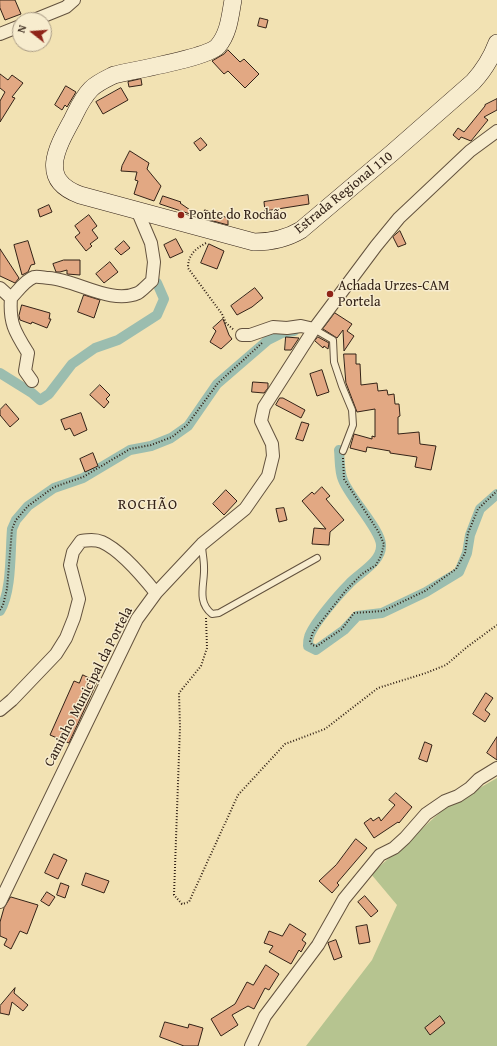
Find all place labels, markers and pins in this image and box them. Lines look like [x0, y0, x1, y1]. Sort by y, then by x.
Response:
place label: Ponte do Rochão [189, 207, 287, 223]
marker: Ponte do Rochão [176, 210, 186, 220]
place label: Achada Urzes-CAM Portela [338, 278, 449, 310]
marker: Achada Urzes-CAM Portela [325, 289, 335, 299]

